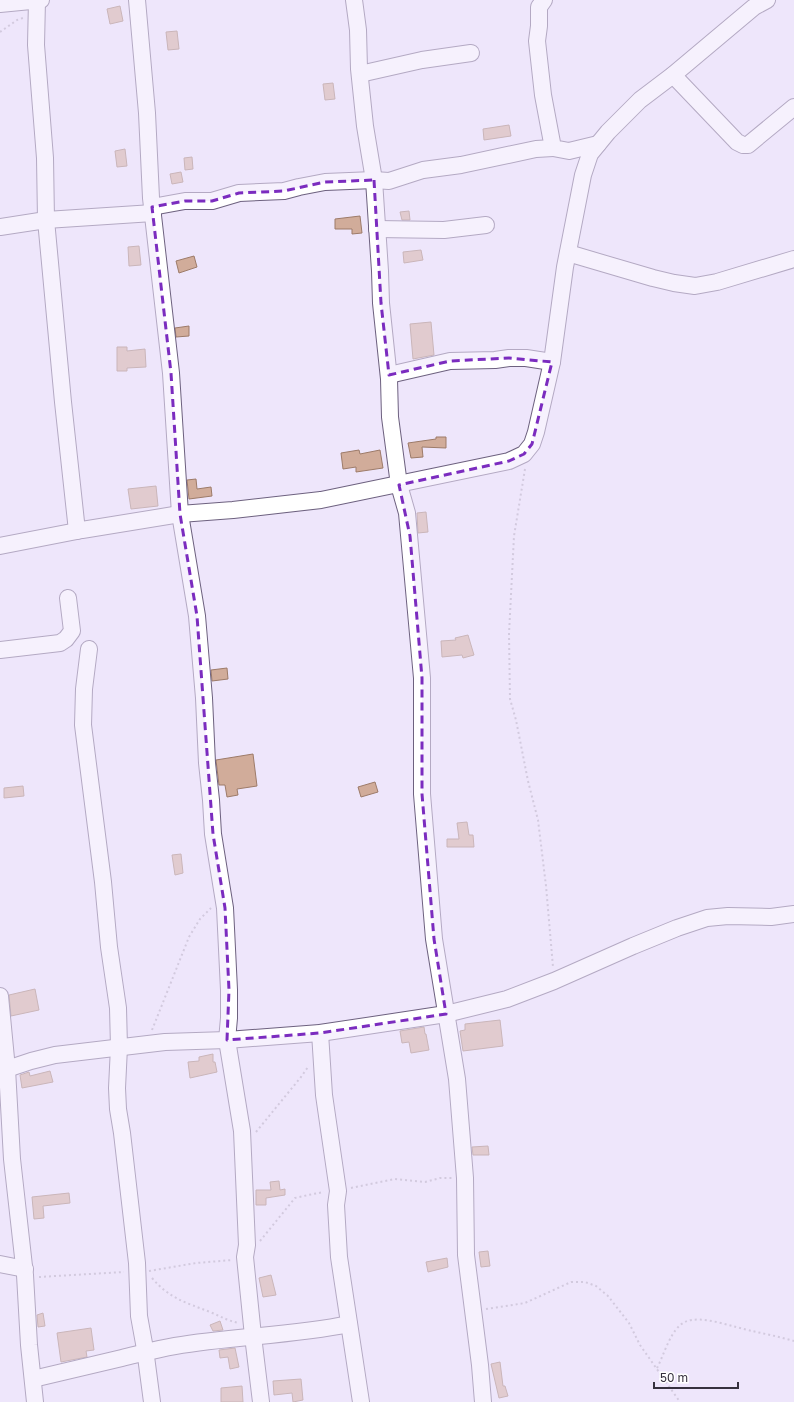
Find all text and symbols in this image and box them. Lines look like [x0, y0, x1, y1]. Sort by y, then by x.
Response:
scale bar [654, 1364, 738, 1390]
text: 50 m [660, 1370, 688, 1385]

